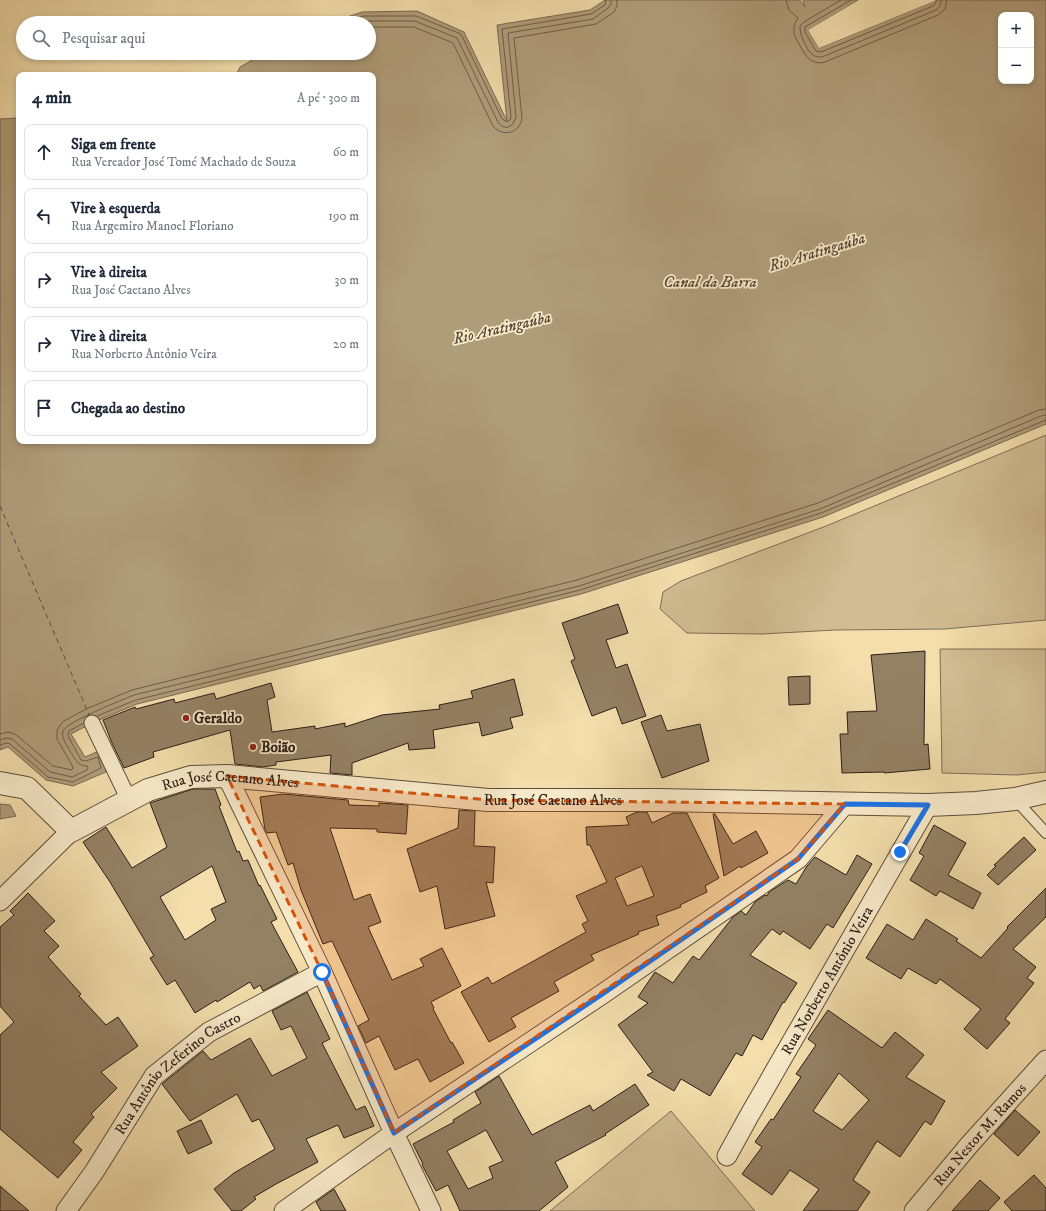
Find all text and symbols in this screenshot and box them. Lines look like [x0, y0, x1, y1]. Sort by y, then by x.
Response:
map controls [998, 12, 1034, 84]
button: + [998, 12, 1034, 48]
search box [16, 16, 376, 60]
icon: search [30, 27, 52, 49]
text: Pesquisar aqui [62, 29, 145, 48]
button: − [998, 48, 1034, 84]
text: 4 min [32, 87, 71, 109]
text: A pé · 300 m [297, 90, 360, 106]
text: Siga em frente [71, 135, 156, 154]
icon: ahead [33, 141, 55, 163]
text: 60 m [333, 144, 359, 160]
text: Rua Vereador José Tomé Machado de Souza [71, 154, 296, 170]
text: Vire à esquerda [71, 199, 160, 218]
icon: left [33, 205, 55, 227]
text: 190 m [328, 208, 359, 224]
text: Rua Argemiro Manoel Floriano [71, 218, 234, 234]
water label: Rio Aratingaúba [766, 228, 868, 276]
text: Vire à direita [71, 263, 147, 282]
icon: right [33, 269, 55, 291]
text: 30 m [335, 272, 359, 288]
water label: Canal da Barra [663, 272, 757, 292]
text: Rua José Caetano Alves [71, 282, 191, 298]
water label: Rio Aratingaúba [450, 307, 553, 349]
text: Vire à direita [71, 327, 147, 346]
icon: right [33, 333, 55, 355]
text: 20 m [333, 336, 359, 352]
text: Rua Norberto Antônio Veira [71, 346, 217, 362]
icon: arrive [33, 397, 55, 419]
text: Chegada ao destino [71, 399, 185, 418]
place label: Geraldo [194, 709, 243, 728]
marker: Geraldo [181, 713, 191, 723]
place label: Boião [261, 738, 296, 757]
marker: Boião [248, 742, 258, 752]
street label: Rua José Caetano Alves [159, 766, 299, 795]
street label: Rua José Caetano Alves [484, 791, 622, 810]
route end [891, 843, 909, 861]
street label: Rua Norberto Antônio Veira [777, 902, 878, 1058]
route start [313, 963, 331, 981]
street label: Rua Antônio Zeferino Castro [110, 1007, 244, 1138]
street label: Rua Nestor M. Ramos [929, 1079, 1030, 1190]

